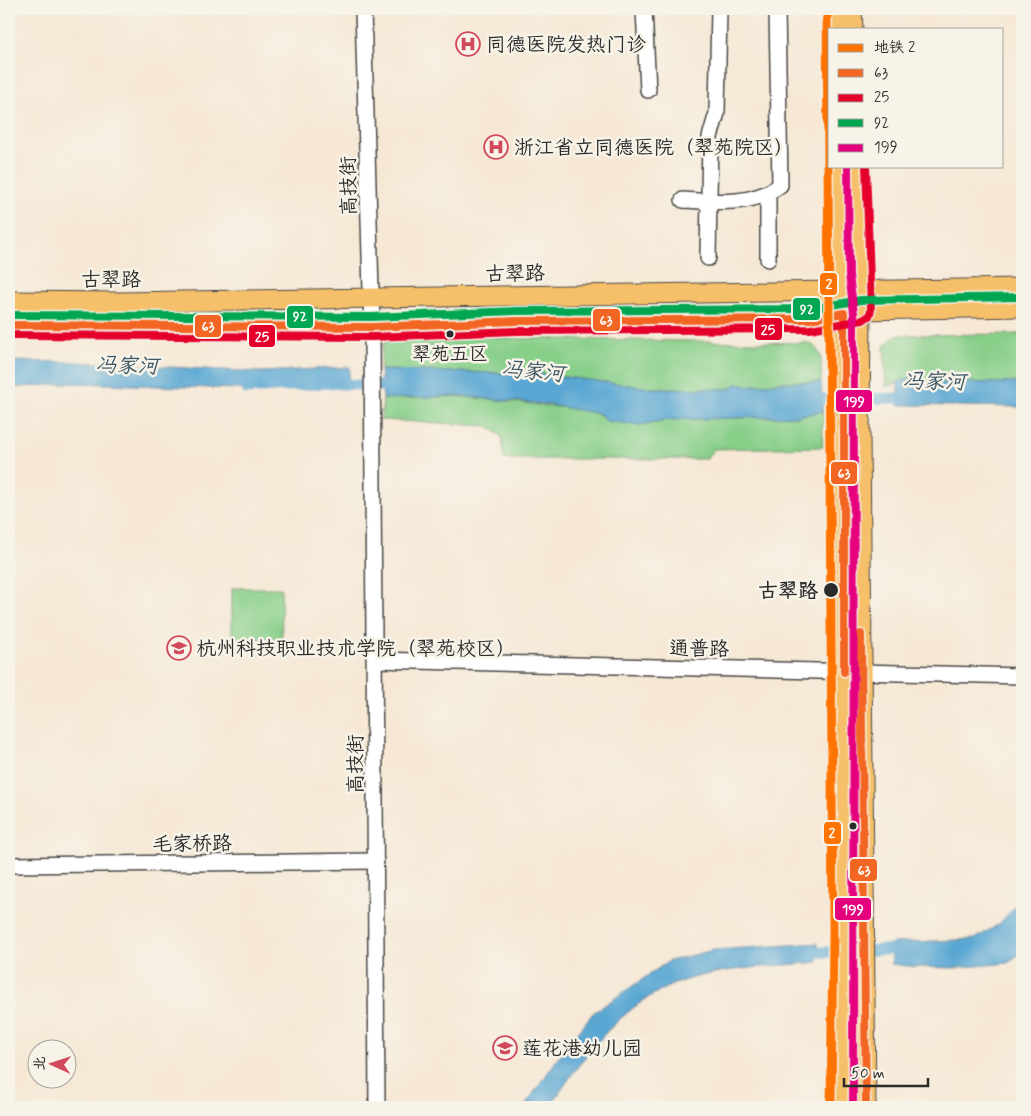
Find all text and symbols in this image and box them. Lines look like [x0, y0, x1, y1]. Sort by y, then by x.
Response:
legend [828, 28, 1004, 168]
hospital icon: 同德医院发热门诊 [455, 31, 481, 57]
place label: 同德医院发热门诊 [486, 32, 646, 59]
text: 地铁 2 [874, 38, 915, 58]
text: 63 [874, 64, 888, 84]
text: 25 [874, 88, 889, 108]
text: 92 [874, 114, 889, 134]
hospital icon: 浙江省立同德医院（翠苑院区） [483, 134, 509, 160]
place label: 浙江省立同德医院（翠苑院区） [514, 135, 794, 162]
text: 199 [874, 138, 898, 158]
street label: 高技街 [335, 156, 364, 216]
street label: 古翠路 [485, 260, 546, 289]
street label: 古翠路 [81, 267, 142, 294]
line badge: 2 [819, 272, 838, 296]
text: 2 [826, 275, 833, 293]
line badge: 92 [792, 297, 821, 321]
text: 92 [800, 301, 814, 319]
line badge: 92 [286, 305, 314, 329]
text: 92 [293, 308, 307, 326]
line badge: 63 [592, 308, 621, 332]
text: 63 [599, 312, 613, 330]
line badge: 63 [194, 314, 222, 338]
line badge: 25 [754, 317, 783, 341]
text: 63 [201, 318, 215, 336]
text: 25 [761, 321, 776, 339]
line badge: 25 [248, 324, 276, 348]
text: 25 [255, 328, 270, 346]
marker: 翠苑五区 [445, 329, 455, 339]
place label: 翠苑五区 [412, 342, 488, 367]
water label: 冯家河 [95, 351, 162, 381]
water label: 冯家河 [500, 355, 569, 389]
water label: 冯家河 [902, 367, 969, 397]
line badge: 199 [835, 389, 873, 413]
text: 199 [843, 393, 865, 411]
line badge: 63 [830, 461, 858, 485]
text: 63 [837, 465, 851, 483]
place label: 古翠路 [758, 578, 818, 605]
marker: 古翠路 [822, 581, 840, 599]
school or university icon: 杭州科技职业技术学院（翠苑校区） [166, 635, 192, 661]
street label: 通普路 [669, 635, 730, 664]
place label: 杭州科技职业技术学院（翠苑校区） [196, 636, 516, 663]
street label: 高技街 [343, 734, 370, 794]
line badge: 2 [823, 821, 842, 845]
unlabelled marker [848, 821, 858, 831]
text: 2 [829, 824, 836, 842]
street label: 毛家桥路 [152, 830, 233, 859]
line badge: 63 [849, 858, 878, 882]
text: 63 [857, 862, 871, 880]
line badge: 199 [834, 897, 872, 921]
text: 199 [842, 901, 864, 919]
school or university icon: 莲花港幼儿园 [492, 1035, 518, 1061]
place label: 莲花港幼儿园 [522, 1036, 642, 1063]
north arrow [28, 1038, 78, 1088]
text: 北 [31, 1056, 49, 1071]
scale bar [844, 1056, 927, 1088]
text: 50 m [851, 1064, 885, 1084]

